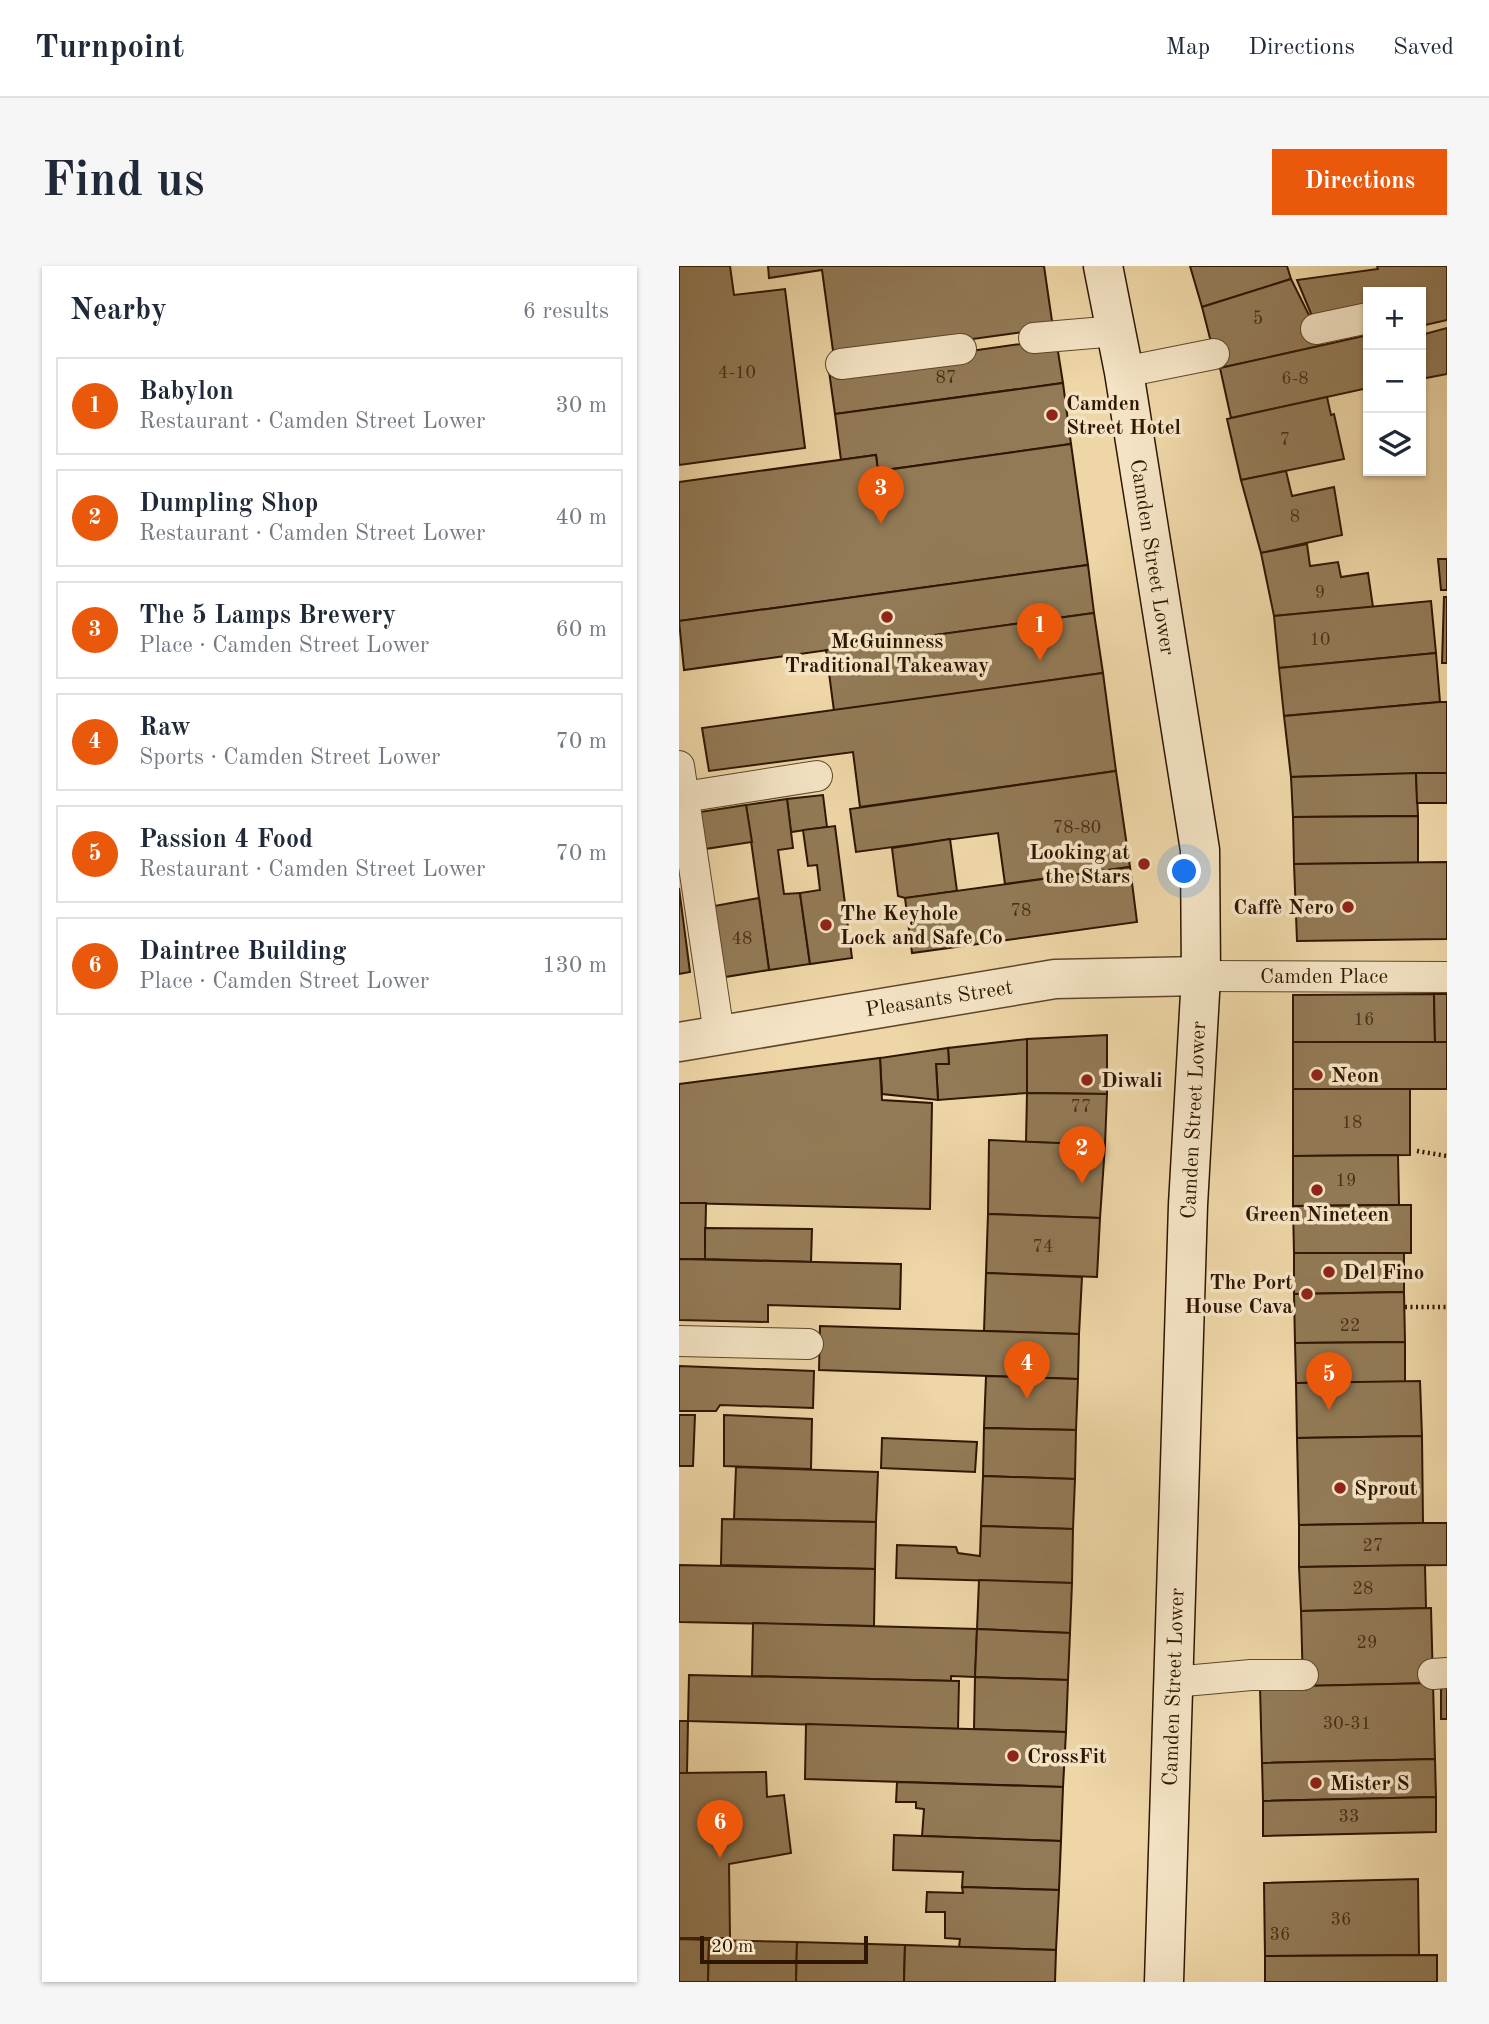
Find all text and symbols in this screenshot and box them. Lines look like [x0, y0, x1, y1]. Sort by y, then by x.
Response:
text: Turnpoint [35, 32, 184, 65]
text: Map [1166, 36, 1210, 60]
text: Directions [1248, 36, 1355, 60]
text: Saved [1393, 36, 1454, 60]
button: Directions [1272, 149, 1447, 215]
text: Find us [42, 158, 205, 207]
map controls [1363, 287, 1426, 476]
button: + [1363, 287, 1426, 350]
text: Nearby [70, 296, 167, 326]
text: 6 results [523, 300, 609, 323]
house number: 5 [1253, 310, 1263, 328]
button: − [1363, 350, 1426, 413]
house number: 4-10 [718, 364, 756, 382]
house number: 87 [936, 369, 956, 387]
house number: 6-8 [1281, 370, 1309, 388]
text: Babylon [139, 379, 234, 405]
text: 1 [88, 394, 102, 417]
text: 30 m [556, 394, 607, 417]
place label: Camden Street Hotel [1066, 394, 1181, 439]
marker: Camden Street Hotel [1044, 407, 1060, 423]
text: Restaurant · Camden Street Lower [139, 410, 485, 433]
button: layers [1363, 413, 1426, 476]
house number: 7 [1280, 431, 1290, 449]
street label: Camden Street Lower [1126, 458, 1177, 657]
pin: 3 [858, 466, 904, 524]
text: Dumpling Shop [139, 491, 318, 517]
text: 2 [88, 506, 102, 529]
text: 40 m [556, 506, 607, 529]
house number: 8 [1290, 508, 1300, 526]
text: Restaurant · Camden Street Lower [139, 522, 485, 545]
house number: 9 [1315, 584, 1325, 602]
text: The 5 Lamps Brewery [139, 603, 396, 629]
pin: 1 [1017, 603, 1063, 661]
marker: McGuinness Traditional Takeaway [879, 609, 895, 625]
text: 3 [88, 618, 102, 641]
text: 60 m [556, 618, 607, 641]
house number: 10 [1310, 631, 1330, 649]
place label: McGuinness Traditional Takeaway [785, 632, 989, 677]
text: Place · Camden Street Lower [139, 634, 429, 657]
text: Raw [139, 715, 191, 741]
text: 4 [88, 730, 102, 753]
text: 70 m [556, 730, 607, 753]
text: Sports · Camden Street Lower [139, 746, 440, 769]
house number: 78-80 [1053, 819, 1101, 837]
text: Passion 4 Food [139, 827, 313, 853]
text: 5 [88, 842, 102, 865]
text: 70 m [556, 842, 607, 865]
place label: Looking at the Stars [1029, 843, 1130, 888]
your location [1167, 854, 1201, 888]
marker: Looking at the Stars [1136, 856, 1152, 872]
text: Restaurant · Camden Street Lower [139, 858, 485, 881]
place label: Caffè Nero [1233, 898, 1334, 919]
marker: Caffè Nero [1340, 899, 1356, 915]
house number: 78 [1011, 902, 1031, 920]
place label: The Keyhole Lock and Safe Co [840, 904, 1003, 949]
marker: The Keyhole Lock and Safe Co [818, 917, 834, 933]
house number: 48 [732, 930, 752, 948]
text: Daintree Building [139, 939, 346, 965]
text: 6 [88, 954, 102, 977]
text: 130 m [542, 954, 607, 977]
street label: Camden Place [1260, 967, 1388, 988]
text: Place · Camden Street Lower [139, 970, 429, 993]
street label: Pleasants Street [864, 977, 1014, 1021]
house number: 16 [1354, 1011, 1374, 1029]
street label: Camden Street Lower [1179, 1020, 1210, 1220]
place label: Neon [1331, 1066, 1379, 1087]
marker: Neon [1309, 1067, 1325, 1083]
place label: Diwali [1101, 1071, 1163, 1092]
marker: Diwali [1079, 1072, 1095, 1088]
house number: 77 [1071, 1098, 1091, 1116]
house number: 18 [1342, 1114, 1362, 1132]
pin: 2 [1059, 1126, 1105, 1184]
house number: 19 [1336, 1172, 1356, 1190]
marker: Green Nineteen [1309, 1182, 1325, 1198]
place label: Green Nineteen [1245, 1205, 1389, 1226]
house number: 74 [1033, 1238, 1053, 1256]
place label: Del Fino [1343, 1263, 1424, 1284]
marker: Del Fino [1321, 1264, 1337, 1280]
place label: The Port House Cava [1184, 1273, 1293, 1318]
marker: The Port House Cava [1299, 1286, 1315, 1302]
house number: 22 [1340, 1317, 1360, 1335]
pin: 4 [1004, 1341, 1050, 1399]
pin: 5 [1306, 1352, 1352, 1410]
place label: Sprout [1354, 1479, 1418, 1500]
marker: Sprout [1332, 1480, 1348, 1496]
house number: 27 [1363, 1537, 1383, 1555]
house number: 28 [1353, 1580, 1373, 1598]
street label: Camden Street Lower [1161, 1587, 1188, 1786]
house number: 29 [1357, 1634, 1377, 1652]
house number: 30-31 [1323, 1715, 1371, 1733]
place label: CrossFit [1027, 1747, 1107, 1768]
marker: CrossFit [1005, 1748, 1021, 1764]
place label: Mister S [1330, 1774, 1410, 1795]
marker: Mister S [1308, 1775, 1324, 1791]
pin: 6 [697, 1800, 743, 1858]
house number: 33 [1339, 1808, 1359, 1826]
house number: 36 [1331, 1911, 1351, 1929]
house number: 36 [1270, 1926, 1290, 1944]
scale bar [700, 1933, 868, 1965]
text: 20 m [711, 1938, 753, 1957]

